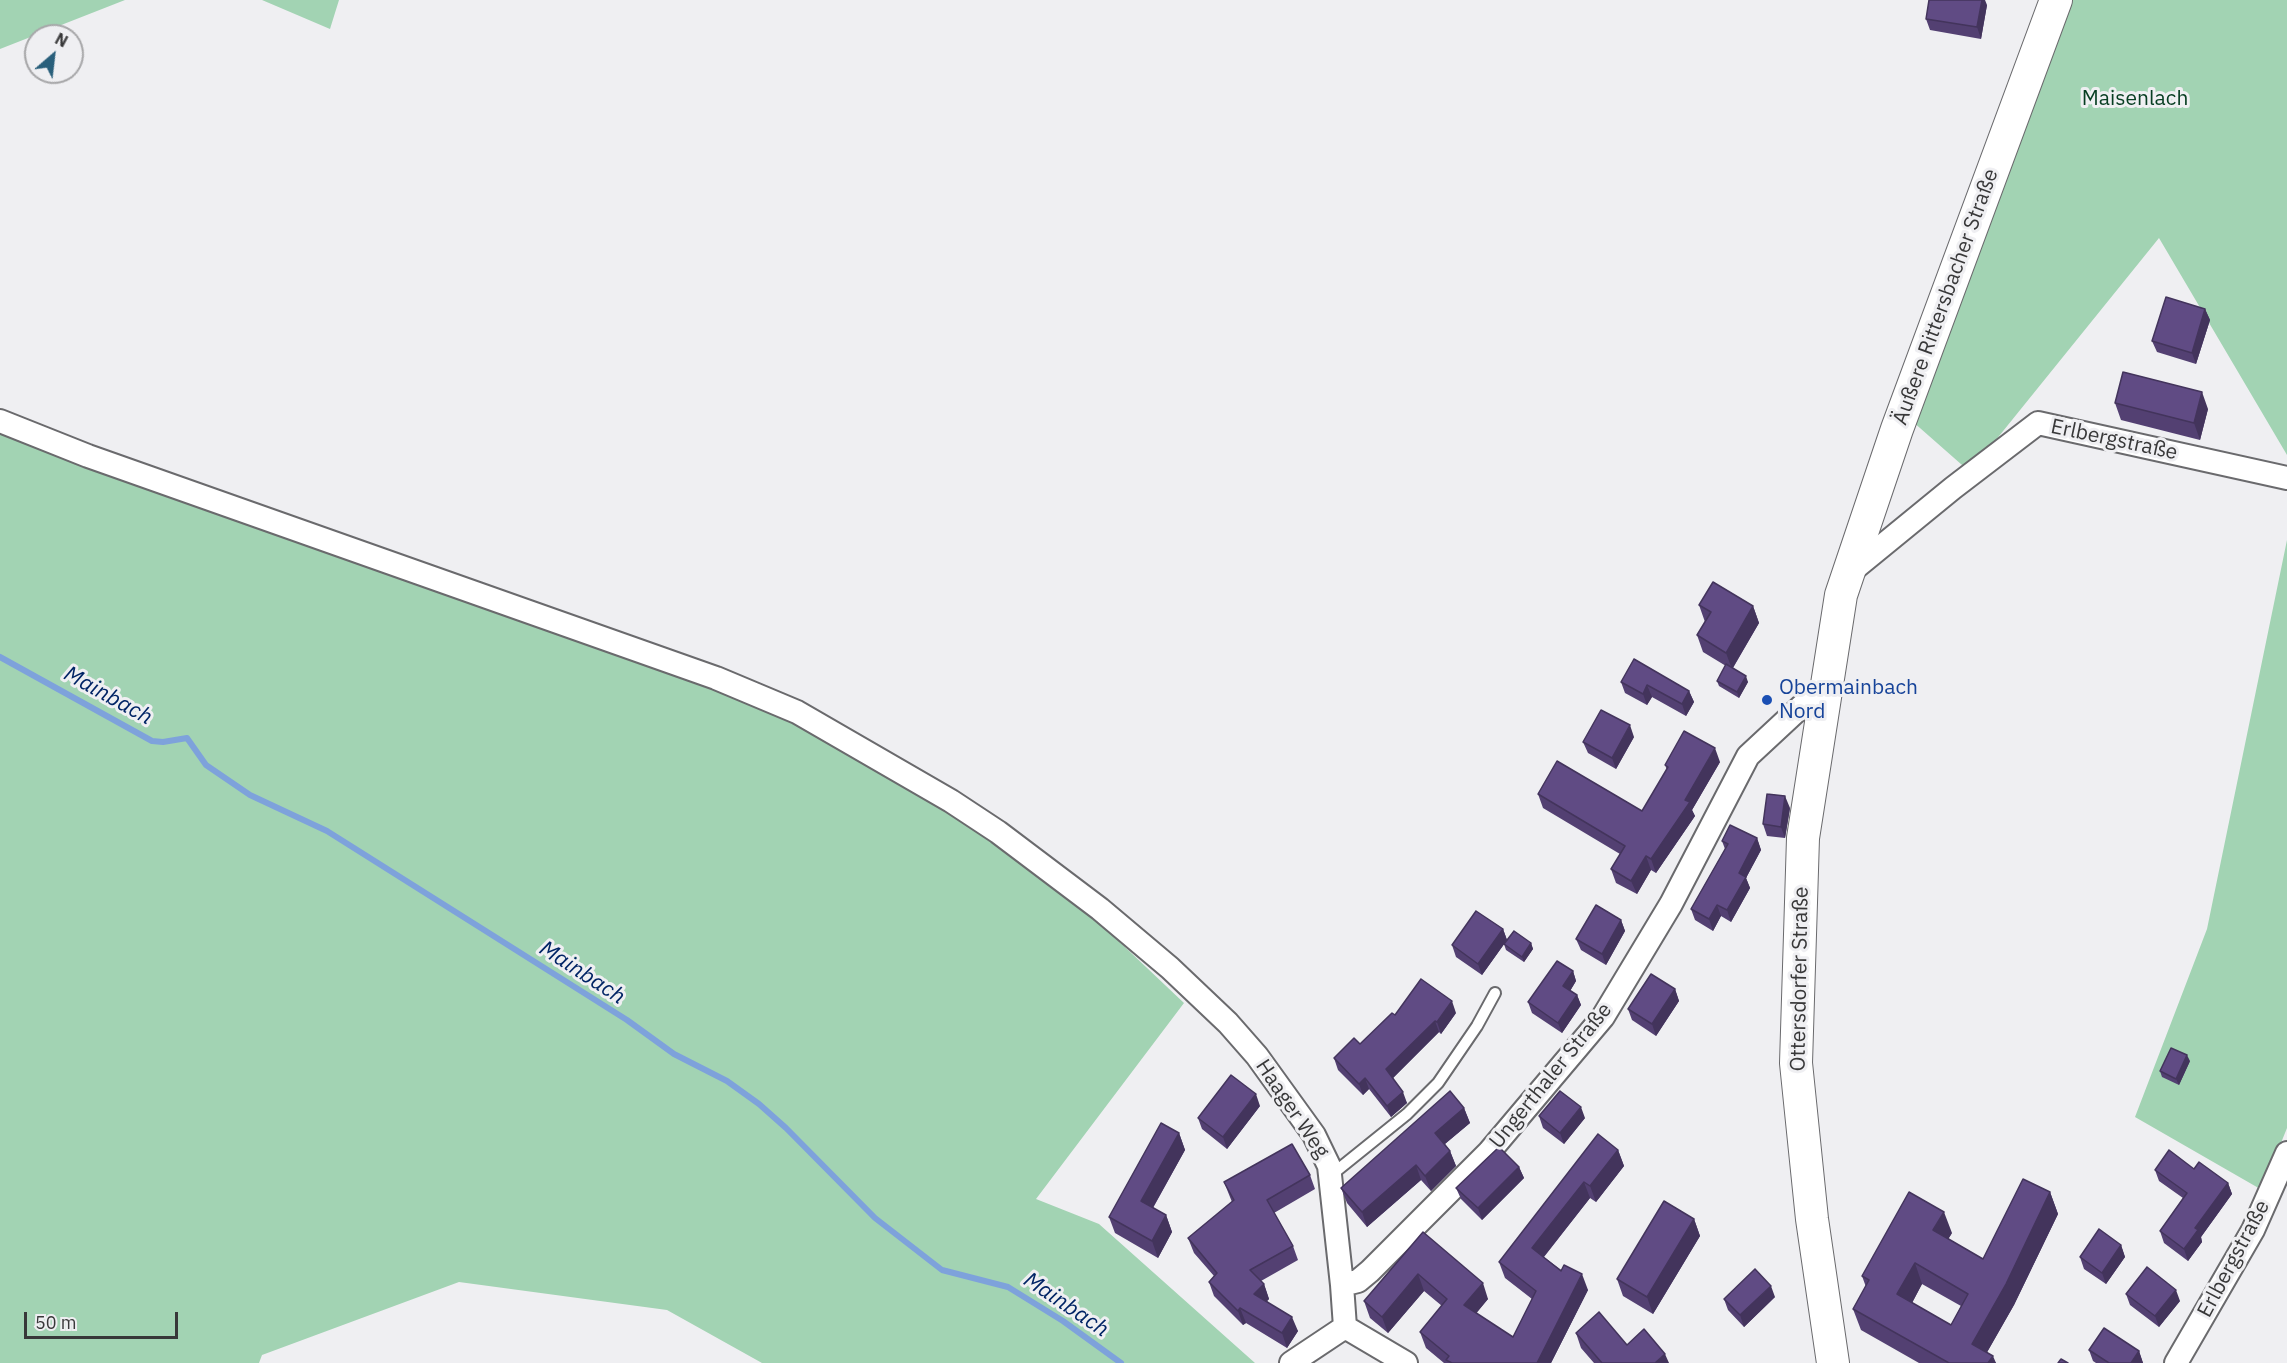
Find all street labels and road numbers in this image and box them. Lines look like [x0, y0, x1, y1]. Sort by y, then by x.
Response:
street label: Äußere Rittersbacher Straße [1888, 166, 2004, 428]
street label: Erlbergstraße [2048, 414, 2180, 466]
street label: Ottersdorfer Straße [1786, 886, 1814, 1072]
street label: Ungerthaler Straße [1484, 998, 1618, 1154]
street label: Haager Weg [1250, 1055, 1334, 1163]
street label: Erlbergstraße [2193, 1196, 2275, 1322]

